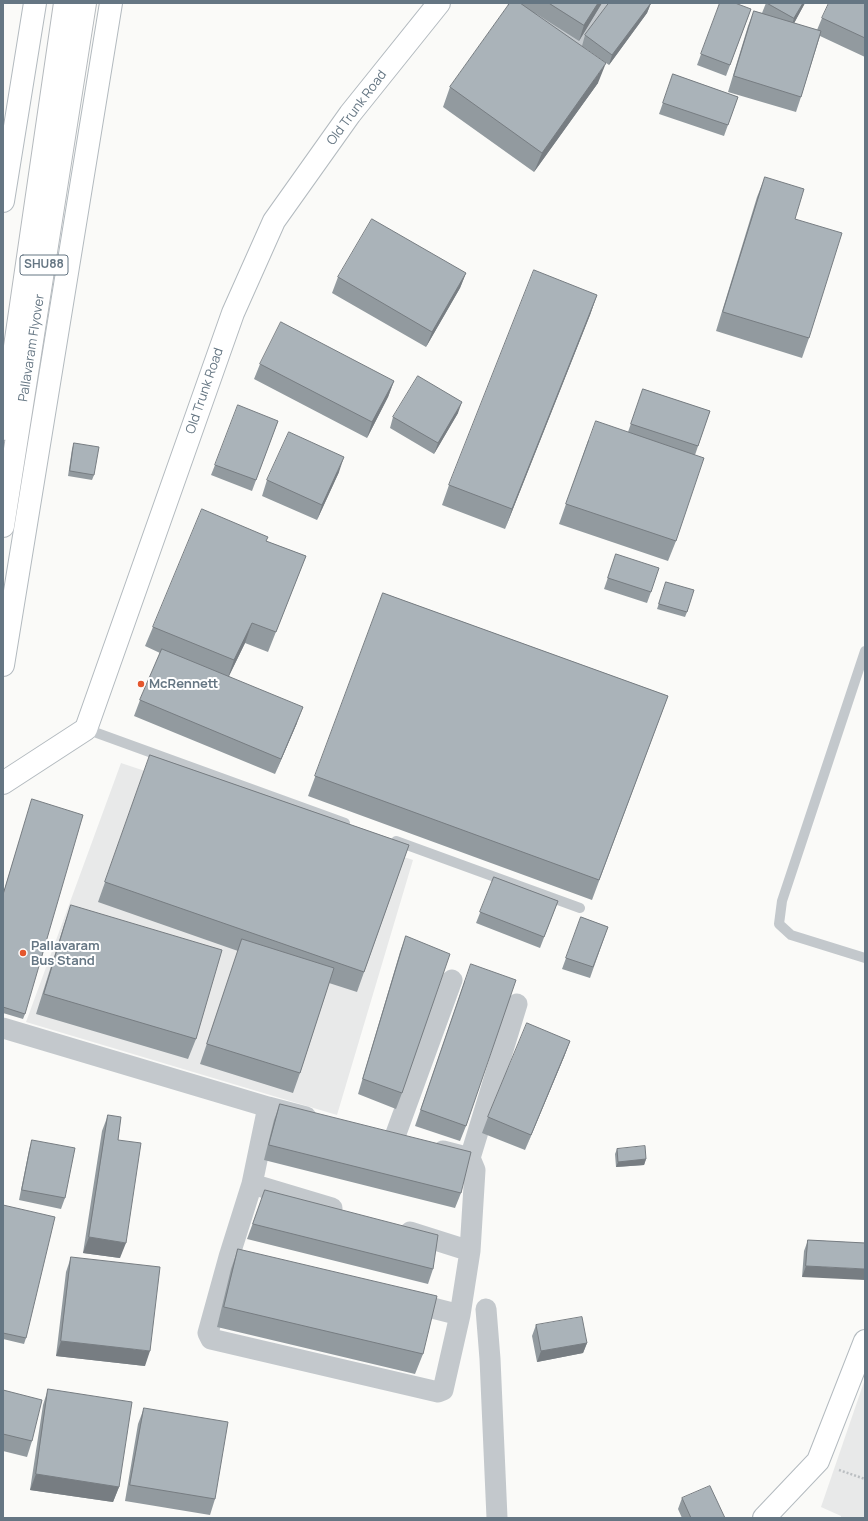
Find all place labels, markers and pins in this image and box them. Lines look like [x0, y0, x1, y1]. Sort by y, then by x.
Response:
place label: McRennett [149, 676, 218, 692]
marker: McRennett [136, 679, 146, 689]
place label: Pallavaram Bus Stand [31, 938, 100, 969]
marker: Pallavaram Bus Stand [18, 948, 28, 958]

